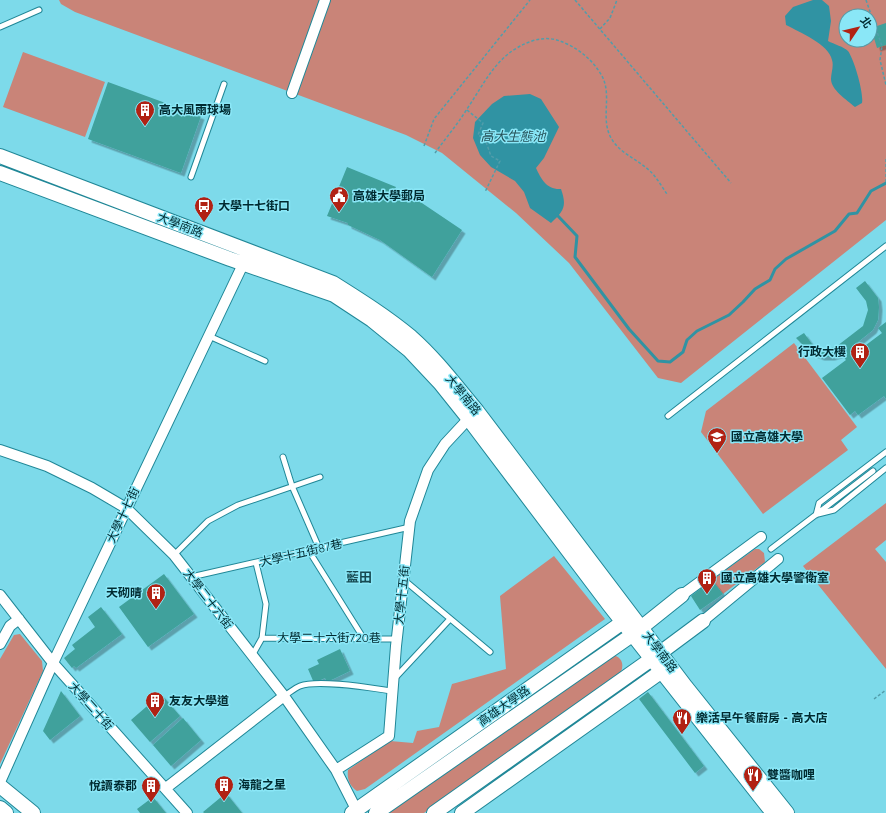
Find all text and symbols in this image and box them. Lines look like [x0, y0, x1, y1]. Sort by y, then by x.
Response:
north arrow [838, 8, 878, 48]
text: 北 [857, 14, 875, 31]
building icon: 高大風雨球場 [134, 99, 156, 127]
place label: 高大風雨球場 [159, 102, 231, 117]
water label: 高大生態池 [480, 128, 547, 144]
public building icon: 高雄大學郵局 [328, 185, 350, 213]
place label: 高雄大學郵局 [353, 188, 425, 203]
bus stop icon: 大學十七街口 [193, 195, 215, 223]
place label: 大學十七街口 [218, 198, 290, 213]
street label: 大學南路 [155, 209, 205, 240]
building icon: 行政大樓 [849, 341, 871, 369]
place label: 行政大樓 [798, 344, 846, 359]
street label: 大學南路 [442, 371, 484, 418]
school or university icon: 國立高雄大學 [706, 426, 728, 454]
place label: 國立高雄大學 [731, 429, 803, 444]
street label: 大學十七街 [103, 484, 142, 545]
street label: 大學十五街87巷 [258, 536, 344, 569]
street label: 大學十五街 [391, 564, 412, 626]
street label: 大學二十六街 [180, 566, 236, 632]
building icon: 國立高雄大學警衛室 [696, 567, 718, 595]
district label: 藍田 [346, 569, 372, 585]
place label: 國立高雄大學警衛室 [721, 570, 829, 585]
building icon: 天砌晴 [145, 582, 167, 610]
place label: 天砌晴 [106, 585, 142, 600]
street label: 大學南路 [640, 628, 681, 675]
street label: 大學二十六街720巷 [277, 630, 381, 645]
street label: 大學二十街 [66, 678, 117, 733]
street label: 高雄大學路 [475, 682, 533, 729]
building icon: 友友大學道 [144, 690, 166, 718]
place label: 友友大學道 [169, 693, 229, 708]
restaurant icon: 樂活早午餐廚房 - 高大店 [671, 707, 693, 735]
place label: 樂活早午餐廚房 - 高大店 [696, 710, 827, 725]
restaurant icon: 雙醬咖哩 [742, 764, 764, 792]
place label: 雙醬咖哩 [767, 767, 815, 782]
building icon: 海龍之星 [213, 774, 235, 802]
building icon: 悅讀泰郡 [140, 775, 162, 803]
place label: 海龍之星 [238, 777, 286, 792]
place label: 悅讀泰郡 [89, 778, 137, 793]

